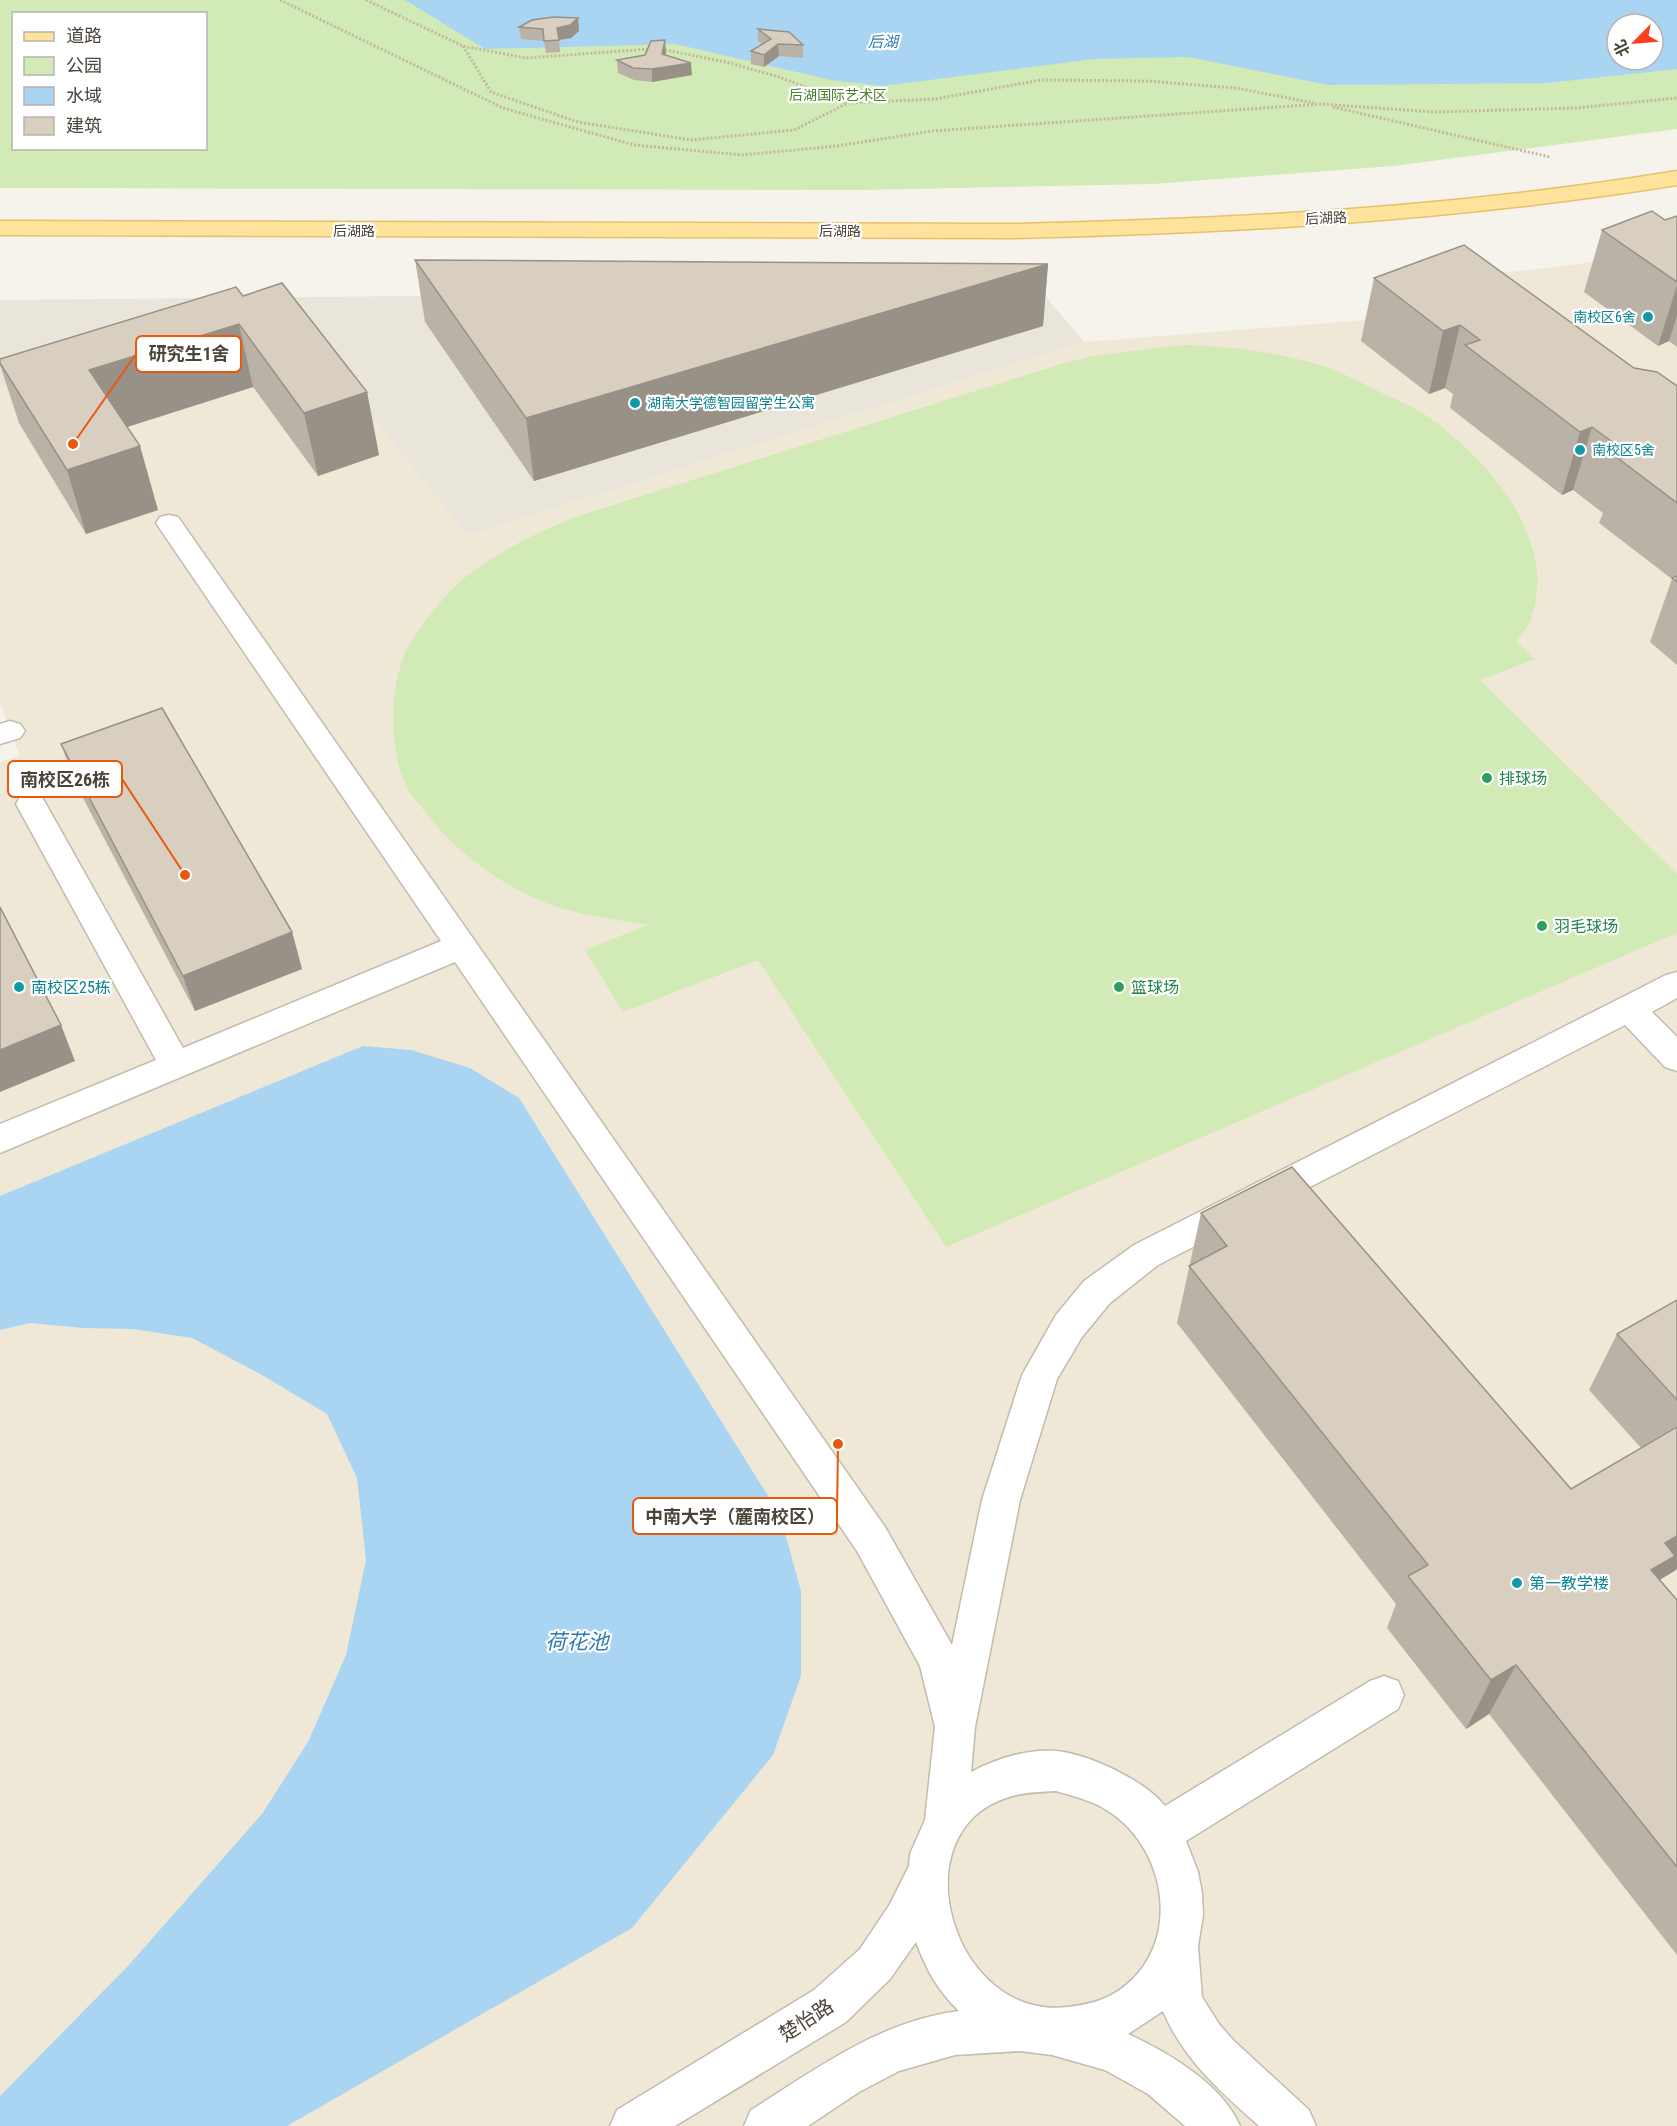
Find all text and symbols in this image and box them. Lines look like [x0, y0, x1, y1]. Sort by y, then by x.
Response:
legend [12, 12, 207, 150]
north arrow [1605, 12, 1665, 72]
text: 道路 [66, 25, 102, 46]
water label: 后湖 [868, 33, 900, 51]
text: 北 [1610, 37, 1634, 59]
text: 公园 [66, 55, 102, 76]
text: 水域 [66, 85, 102, 106]
park label: 后湖国际艺术区 [789, 87, 887, 103]
text: 建筑 [66, 115, 102, 136]
street label: 后湖路 [1305, 209, 1347, 227]
street label: 后湖路 [333, 223, 375, 239]
street label: 后湖路 [819, 223, 861, 239]
place label: 南校区6舍 [1573, 309, 1636, 325]
marker: 南校区6舍 [1641, 310, 1655, 324]
callout: 研究生1舍 [136, 336, 241, 372]
text: 研究生1舍 [148, 343, 230, 364]
place label: 湖南大学德智园留学生公寓 [647, 395, 815, 411]
marker: 湖南大学德智园留学生公寓 [628, 396, 642, 410]
place label: 南校区5舍 [1592, 442, 1655, 458]
marker: 南校区5舍 [1573, 443, 1587, 457]
callout: 南校区26栋 [8, 761, 122, 797]
text: 南校区26栋 [20, 769, 110, 790]
place label: 排球场 [1499, 769, 1547, 788]
marker: 排球场 [1480, 771, 1494, 785]
place label: 羽毛球场 [1554, 917, 1618, 936]
marker: 羽毛球场 [1535, 919, 1549, 933]
place label: 南校区25栋 [31, 978, 111, 997]
place label: 篮球场 [1131, 978, 1179, 997]
marker: 南校区25栋 [12, 980, 26, 994]
marker: 篮球场 [1112, 980, 1126, 994]
callout: 中南大学（麓南校区） [633, 1498, 837, 1534]
text: 中南大学（麓南校区） [645, 1506, 825, 1527]
place label: 第一教学楼 [1529, 1574, 1609, 1593]
marker: 第一教学楼 [1510, 1576, 1524, 1590]
water label: 荷花池 [546, 1630, 610, 1654]
street label: 楚怡路 [774, 1994, 838, 2046]

